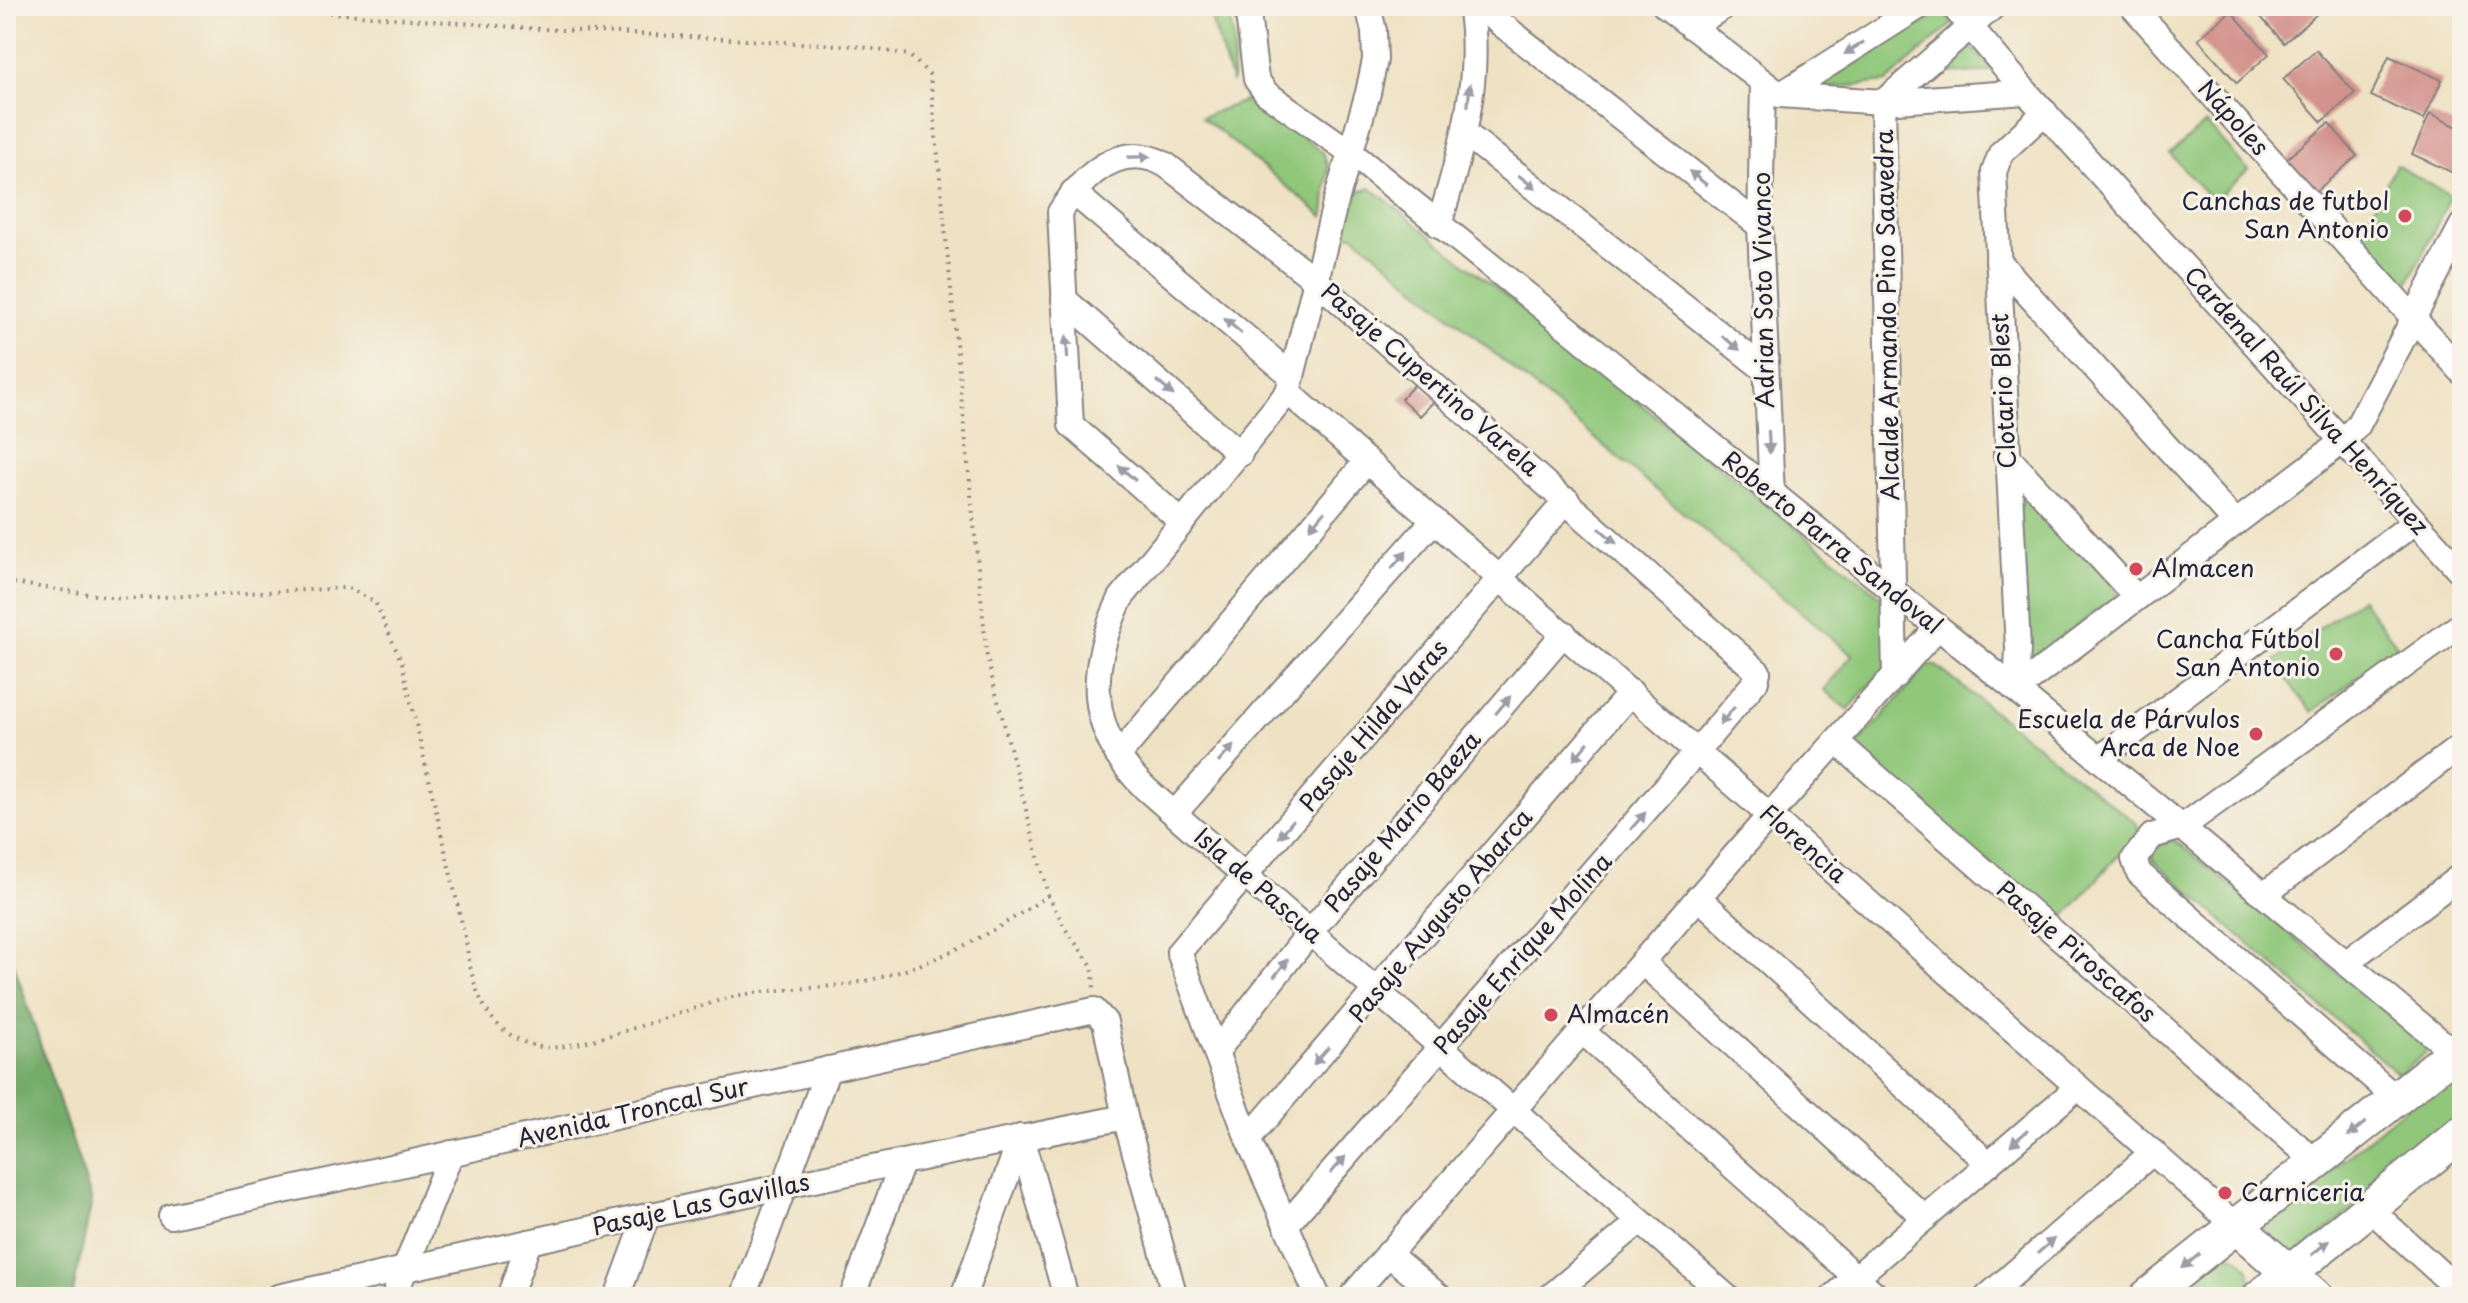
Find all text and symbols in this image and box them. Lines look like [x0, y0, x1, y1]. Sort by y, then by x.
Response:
one-way arrow [1843, 40, 1864, 55]
street label: Nápoles [2190, 71, 2279, 163]
one-way arrow [1463, 82, 1476, 107]
street label: Alcalde Armando Pino Saavedra [1865, 129, 1907, 501]
one-way arrow [1127, 151, 1152, 163]
one-way arrow [1688, 170, 1708, 187]
street label: Adrian Soto Vivanco [1742, 171, 1782, 409]
one-way arrow [1517, 173, 1537, 190]
place label: Canchas de futbol San Antonio [2181, 182, 2389, 246]
marker: Canchas de futbol San Antonio [2396, 207, 2414, 225]
street label: Cardenal Raúl Silva Henríquez [2177, 257, 2438, 542]
street label: Pasaje Cupertino Varela [1314, 273, 1549, 484]
street label: Clotario Blest [1980, 313, 2024, 470]
one-way arrow [1223, 318, 1243, 335]
one-way arrow [1060, 334, 1073, 359]
one-way arrow [1721, 334, 1741, 350]
one-way arrow [1155, 378, 1174, 396]
one-way arrow [1763, 430, 1776, 455]
street label: Roberto Parra Sandoval [1715, 441, 1951, 642]
one-way arrow [1117, 465, 1136, 483]
one-way arrow [1309, 510, 1326, 530]
one-way arrow [1599, 527, 1618, 545]
place label: Almacen [2152, 549, 2255, 585]
one-way arrow [1390, 550, 1407, 570]
marker: Almacen [2127, 560, 2145, 578]
place label: Cancha Fútbol San Antonio [2156, 620, 2320, 684]
street label: Pasaje Hilda Varas [1290, 631, 1455, 819]
marker: Cancha Fútbol San Antonio [2327, 645, 2345, 663]
one-way arrow [1494, 695, 1511, 715]
place label: Escuela de Párvulos Arca de Noe [2017, 700, 2240, 764]
one-way arrow [1719, 706, 1736, 726]
street label: Pasaje Mario Baeza [1315, 722, 1489, 919]
marker: Escuela de Párvulos Arca de Noe [2247, 725, 2265, 743]
one-way arrow [1573, 741, 1590, 761]
one-way arrow [1217, 745, 1235, 764]
street label: Florencia [1753, 794, 1856, 891]
street label: Pasaje Augusto Abarca [1339, 800, 1540, 1030]
one-way arrow [1628, 811, 1646, 831]
street label: Isla de Pascua [1187, 818, 1332, 951]
one-way arrow [1278, 819, 1295, 839]
street label: Pasaje Enrique Molina [1424, 844, 1619, 1061]
street label: Pasaje Piroscafos [1990, 871, 2165, 1030]
one-way arrow [1273, 958, 1289, 978]
place label: Almacén [1567, 995, 1670, 1031]
marker: Almacén [1542, 1006, 1560, 1024]
one-way arrow [1313, 1046, 1331, 1065]
street label: Avenida Troncal Sur [513, 1067, 753, 1155]
one-way arrow [2347, 1120, 2367, 1137]
one-way arrow [2010, 1129, 2030, 1146]
one-way arrow [1329, 1156, 1347, 1175]
street label: Pasaje Las Gavillas [589, 1162, 813, 1244]
place label: Carniceria [2241, 1173, 2364, 1209]
marker: Carniceria [2216, 1184, 2234, 1202]
one-way arrow [2036, 1238, 2056, 1255]
one-way arrow [2310, 1240, 2330, 1257]
one-way arrow [2181, 1252, 2201, 1269]

